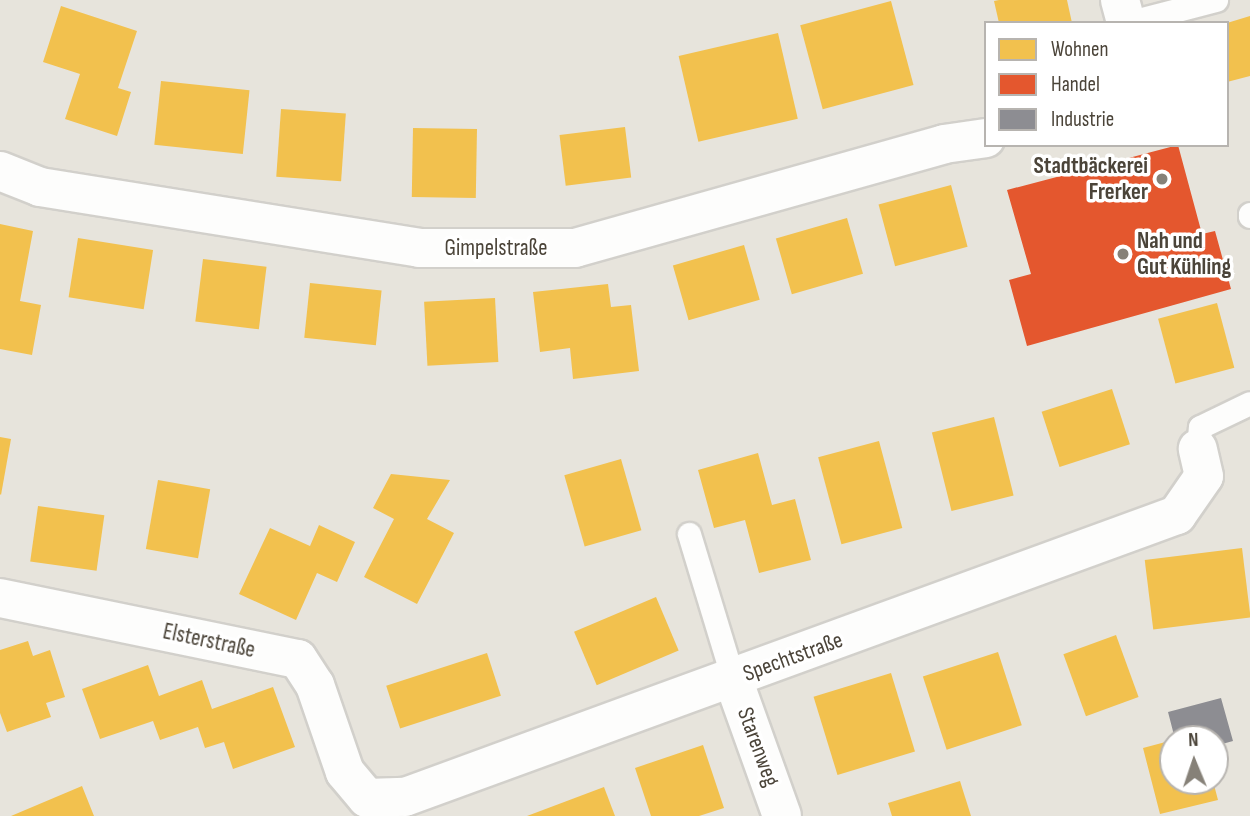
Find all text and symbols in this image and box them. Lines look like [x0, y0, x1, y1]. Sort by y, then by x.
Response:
legend [984, 21, 1229, 147]
text: Wohnen [1051, 37, 1108, 62]
text: Handel [1051, 72, 1100, 97]
text: Industrie [1051, 107, 1114, 132]
place label: Stadtbäckerei Frerker [1034, 152, 1148, 206]
marker: Stadtbäckerei Frerker [1154, 171, 1170, 187]
place label: Nah und Gut Kühling [1137, 227, 1231, 281]
street label: Gimpelstraße [445, 234, 547, 262]
marker: Nah und Gut Kühling [1115, 246, 1131, 262]
street label: Elsterstraße [160, 618, 258, 664]
street label: Spechtstraße [739, 626, 847, 688]
street label: Starenweg [731, 704, 785, 790]
north arrow [1159, 725, 1229, 795]
text: N [1188, 729, 1199, 752]

